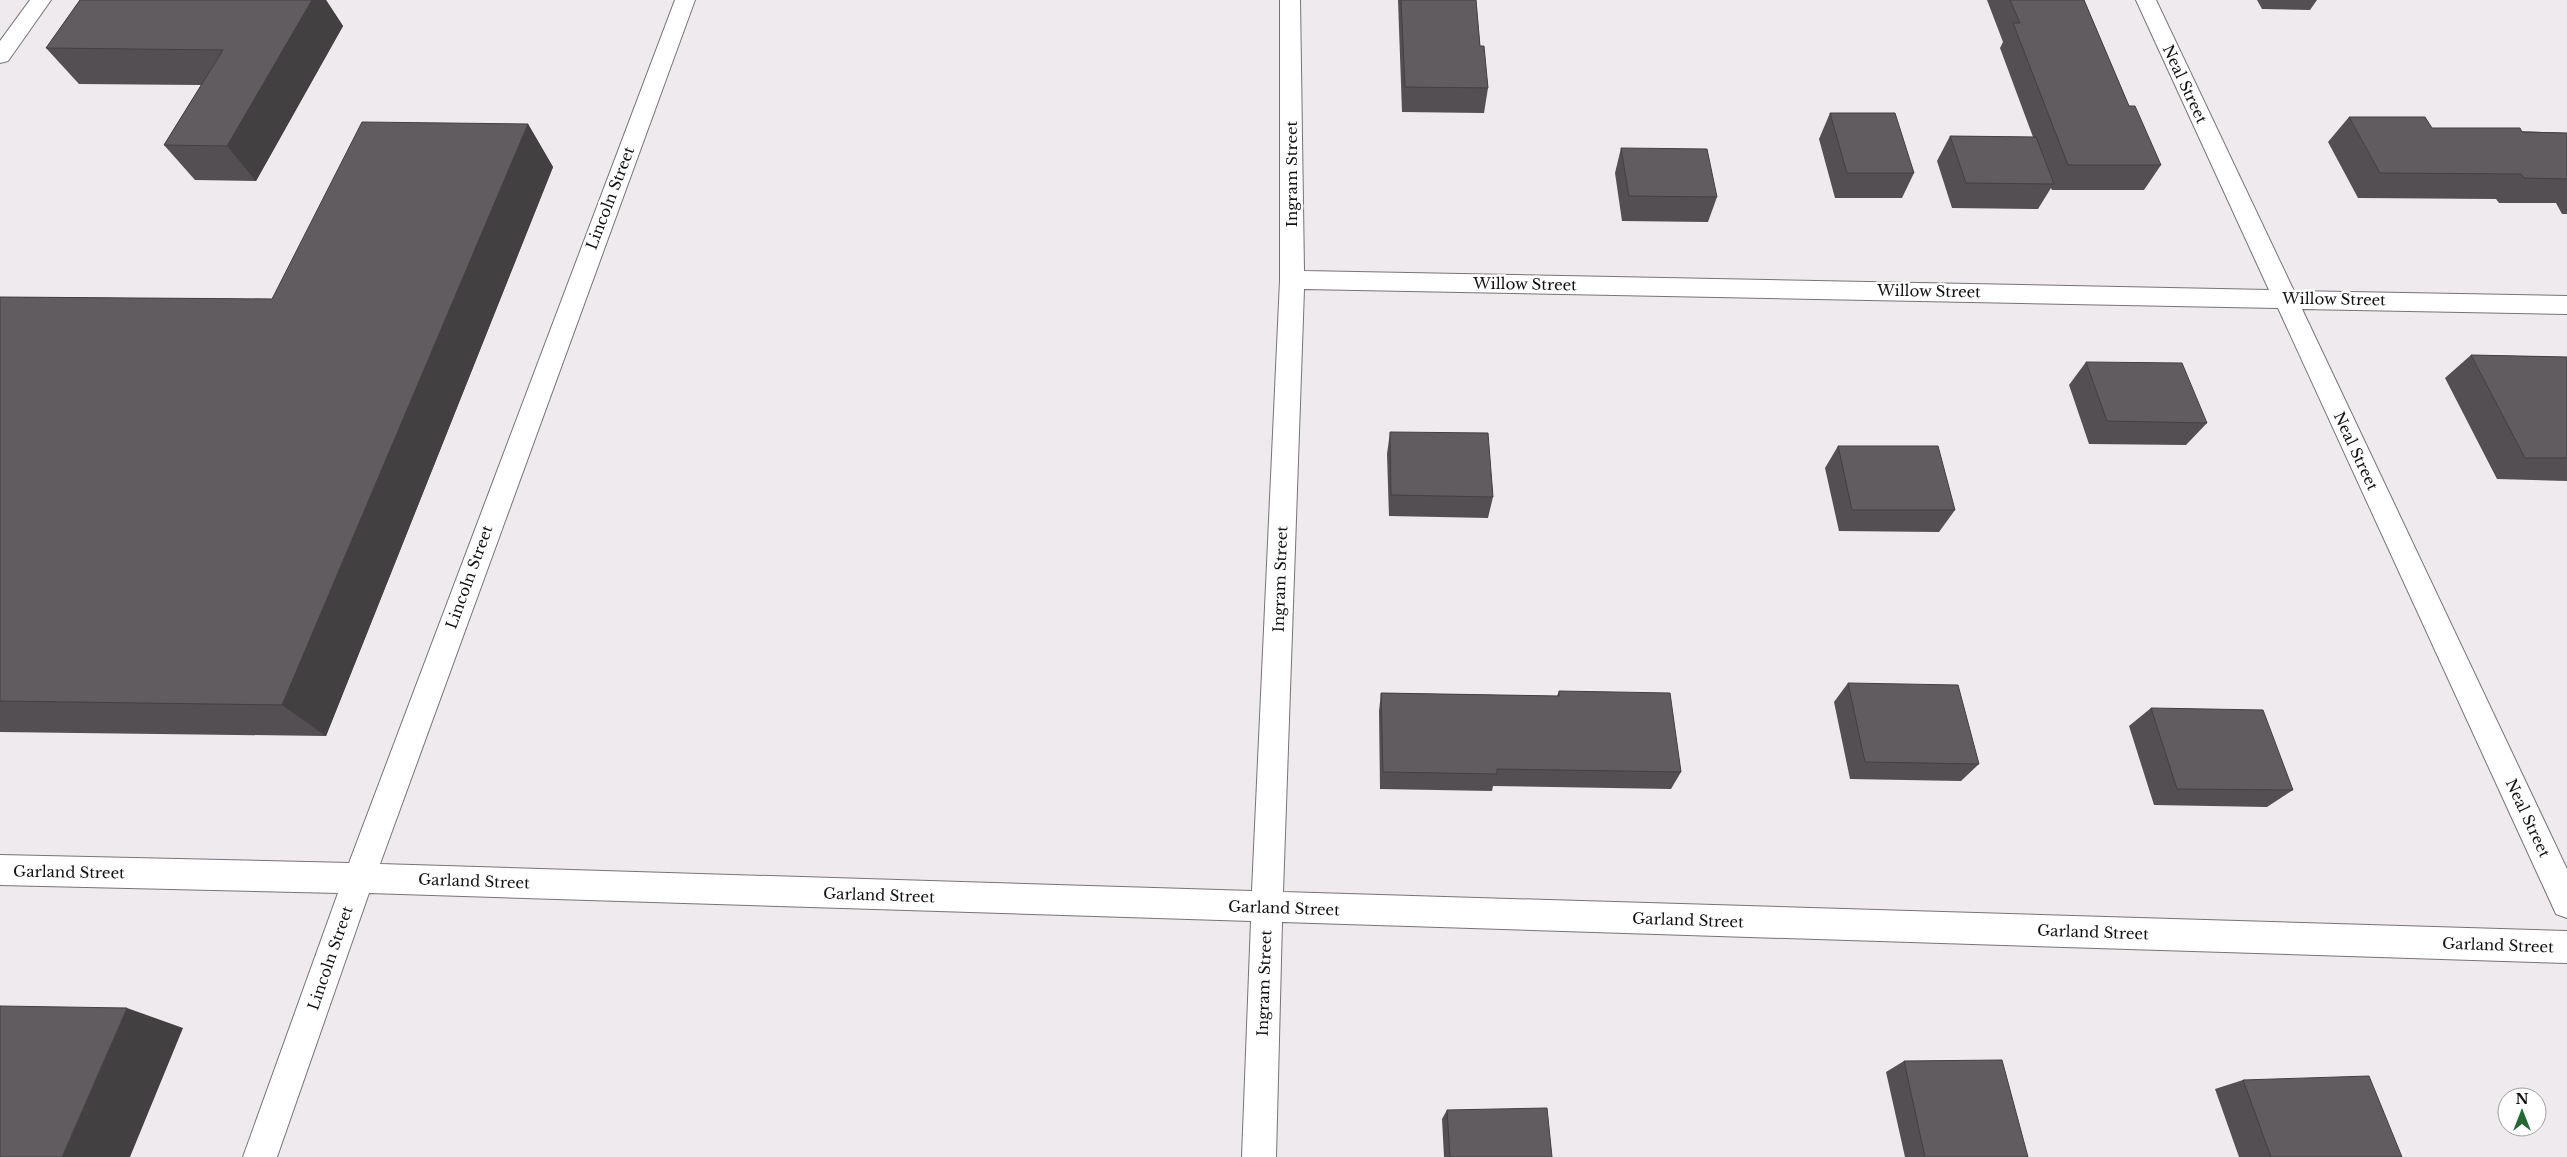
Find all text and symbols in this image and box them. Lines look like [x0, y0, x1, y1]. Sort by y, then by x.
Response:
street label: Neal Street [2159, 42, 2212, 127]
street label: Ingram Street [1282, 120, 1301, 227]
street label: Lincoln Street [582, 143, 638, 252]
street label: Willow Street [1472, 274, 1577, 294]
street label: Willow Street [1876, 281, 1981, 301]
street label: Willow Street [2281, 289, 2386, 309]
street label: Neal Street [2330, 409, 2383, 494]
street label: Lincoln Street [441, 522, 497, 631]
street label: Ingram Street [1269, 525, 1291, 633]
street label: Neal Street [2502, 776, 2555, 861]
street label: Garland Street [13, 862, 125, 882]
street label: Garland Street [418, 870, 530, 892]
street label: Garland Street [823, 884, 935, 906]
street label: Garland Street [1228, 897, 1340, 919]
street label: Lincoln Street [303, 903, 357, 1013]
street label: Garland Street [1632, 909, 1744, 931]
street label: Garland Street [2037, 921, 2149, 943]
street label: Ingram Street [1253, 929, 1275, 1037]
street label: Garland Street [2442, 934, 2554, 956]
north arrow [2497, 1087, 2547, 1137]
text: N [2515, 1090, 2529, 1108]

